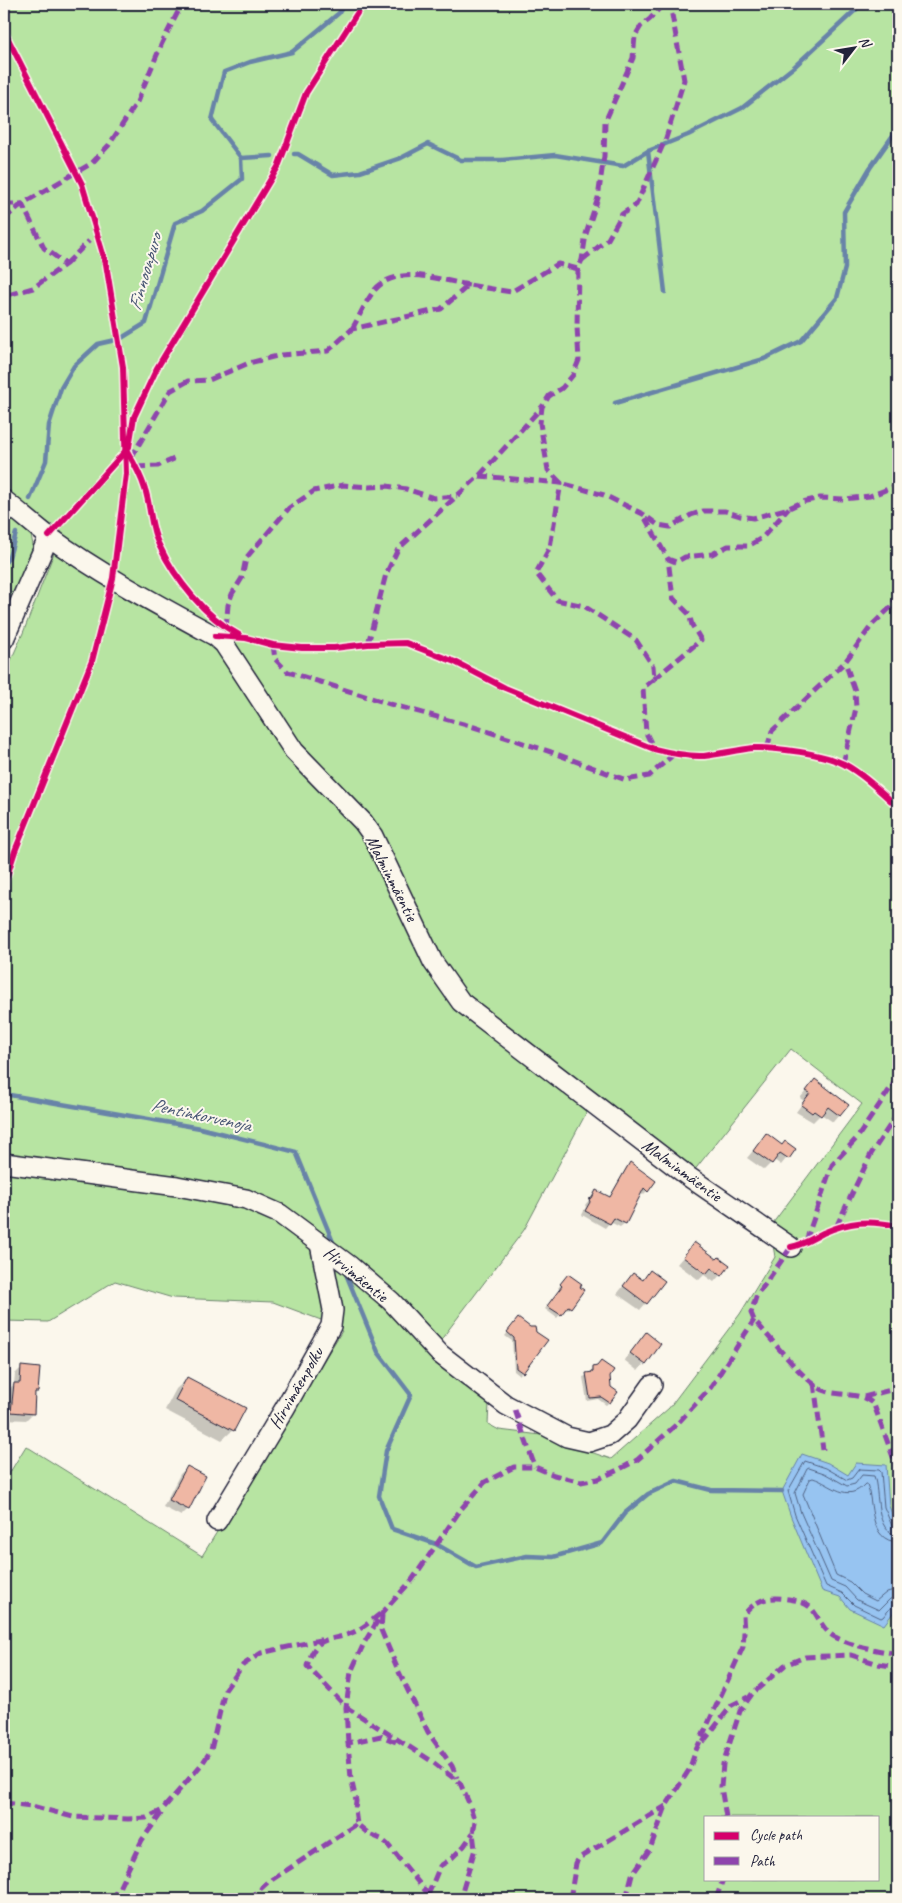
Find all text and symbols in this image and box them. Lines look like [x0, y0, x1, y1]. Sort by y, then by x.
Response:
north arrow [830, 22, 880, 72]
text: N [855, 33, 875, 52]
water label: Finnoonpuro [123, 228, 168, 313]
street label: Malminmäentie [361, 831, 424, 926]
water label: Pentinkorvenoja [149, 1093, 255, 1138]
street label: Malminmäentie [638, 1134, 727, 1207]
street label: Hirvimäentie [319, 1241, 394, 1307]
street label: Hirvimäenpolku [264, 1342, 329, 1433]
legend [704, 1816, 880, 1880]
text: Cycle path [750, 1826, 802, 1845]
text: Path [750, 1852, 776, 1871]

